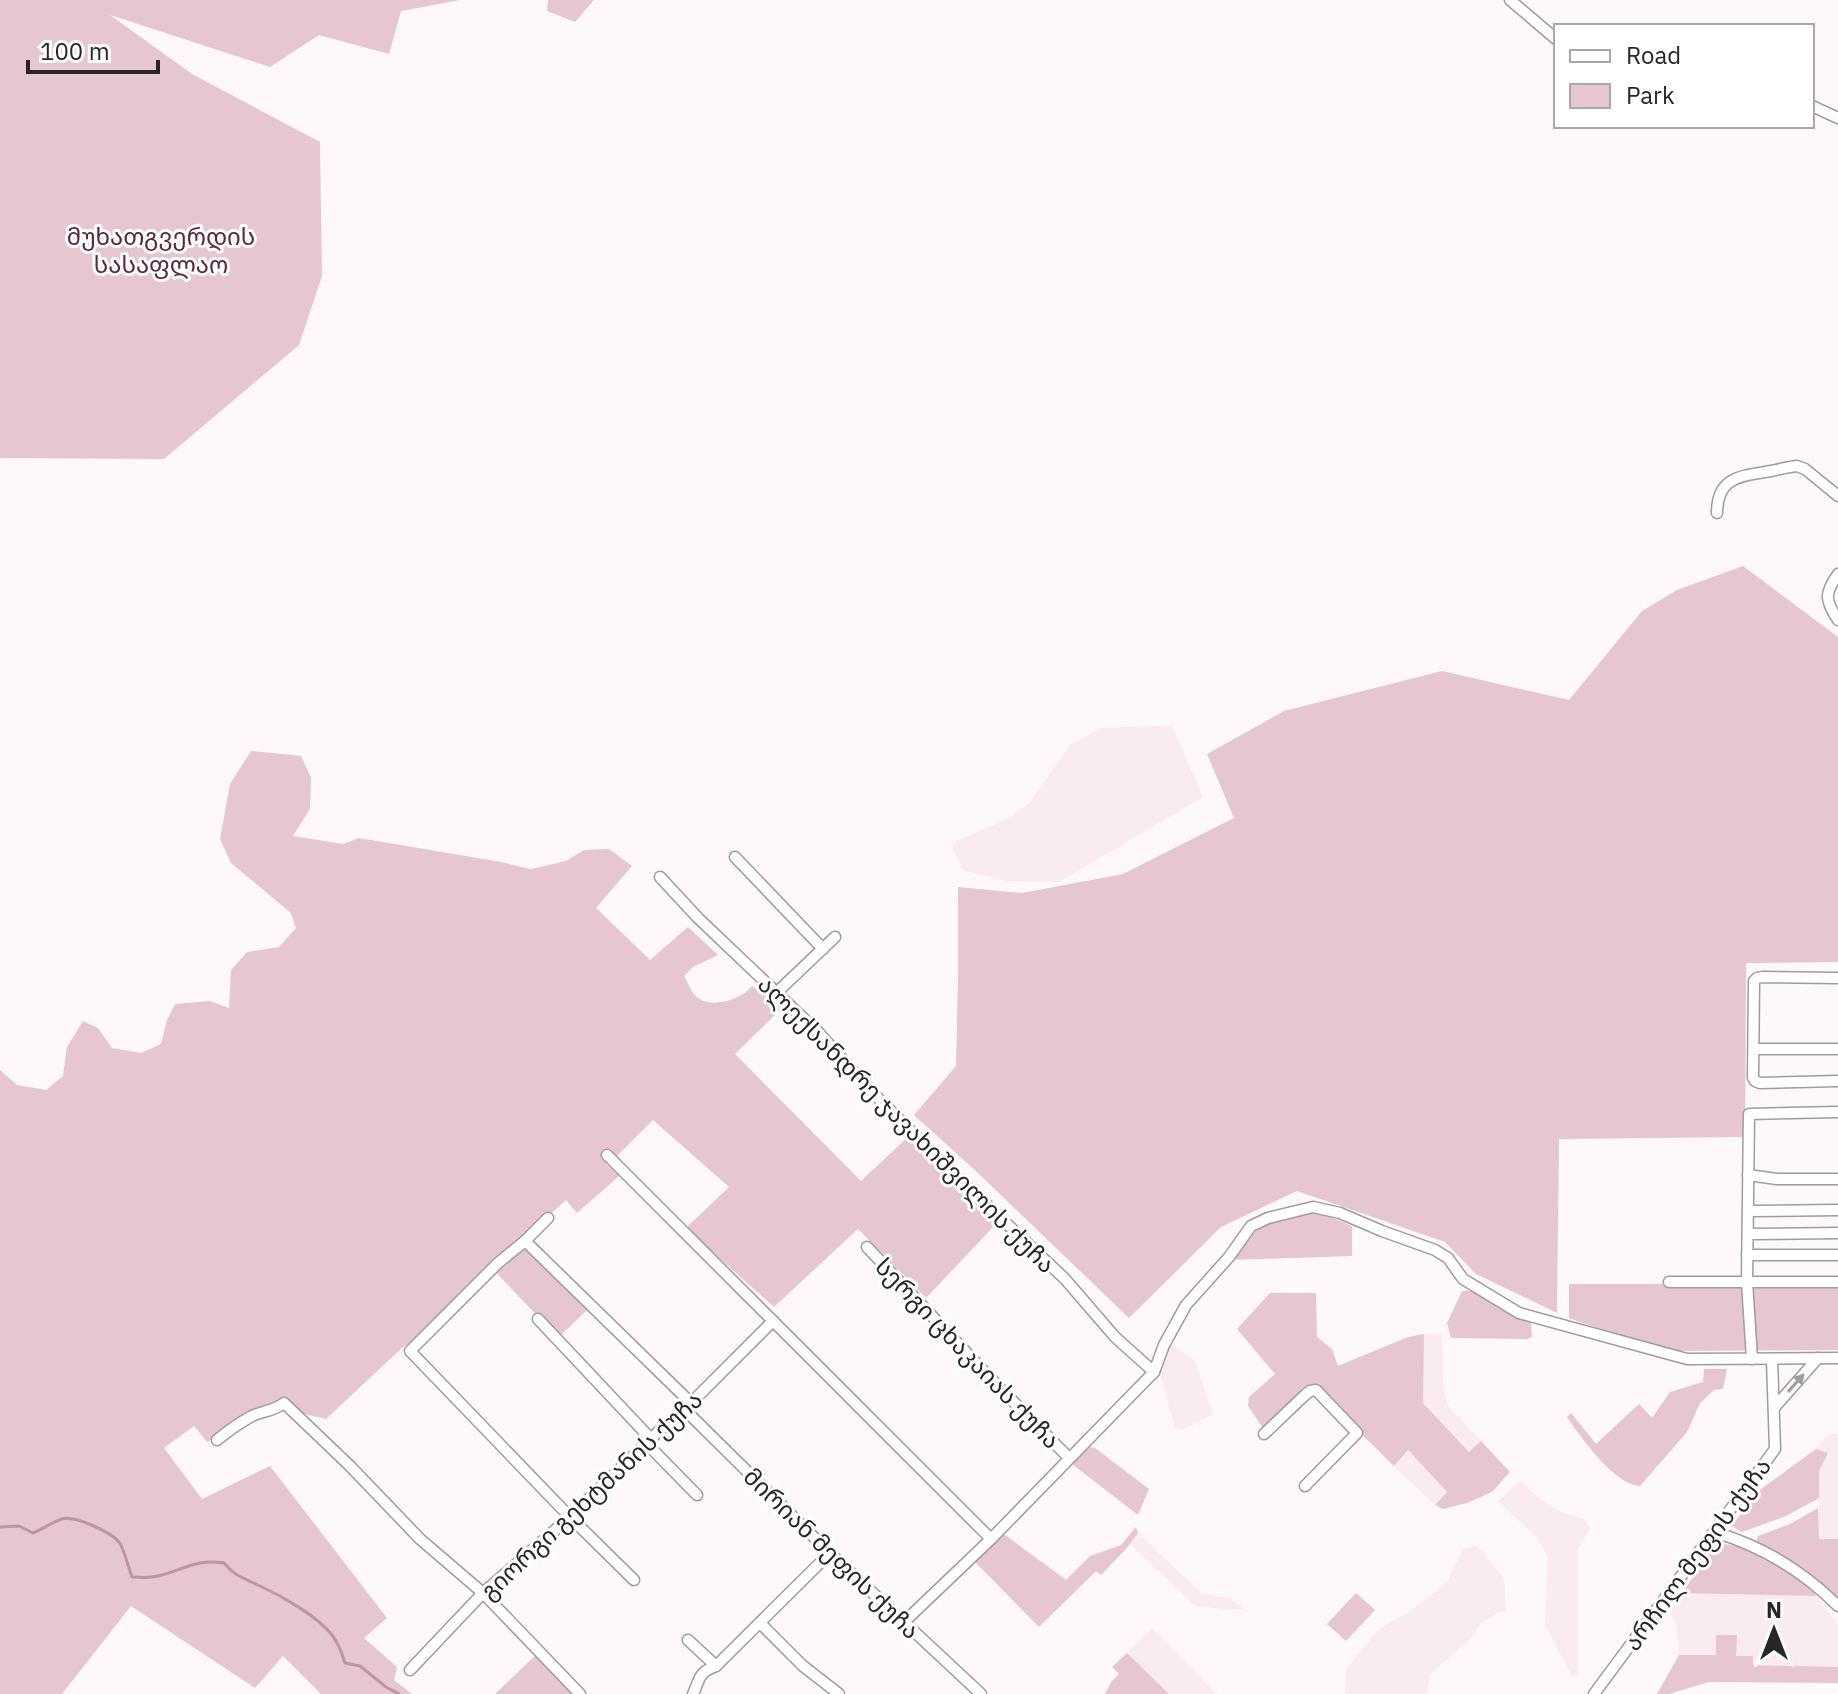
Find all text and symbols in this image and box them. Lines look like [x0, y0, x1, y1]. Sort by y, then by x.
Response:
scale bar [28, 24, 158, 74]
legend [1554, 24, 1814, 128]
text: 100 m [40, 35, 110, 67]
text: Road [1626, 39, 1681, 71]
text: Park [1626, 79, 1675, 111]
park label: მუხათგვერდის სასაფლაო [67, 220, 255, 280]
street label: ალექსანდრე ჯავახიშვილის ქუჩა [751, 968, 1063, 1280]
street label: სერგი ცხაკაიას ქუჩა [868, 1251, 1068, 1455]
one-way arrow [1786, 1374, 1804, 1393]
street label: გიორგი გეხტმანის ქუჩა [473, 1383, 709, 1607]
street label: არჩილ მეფის ქუჩა [1616, 1451, 1778, 1657]
street label: მირიან მეფის ქუჩა [737, 1460, 927, 1646]
north arrow [1734, 1590, 1814, 1670]
text: N [1766, 1595, 1782, 1624]

